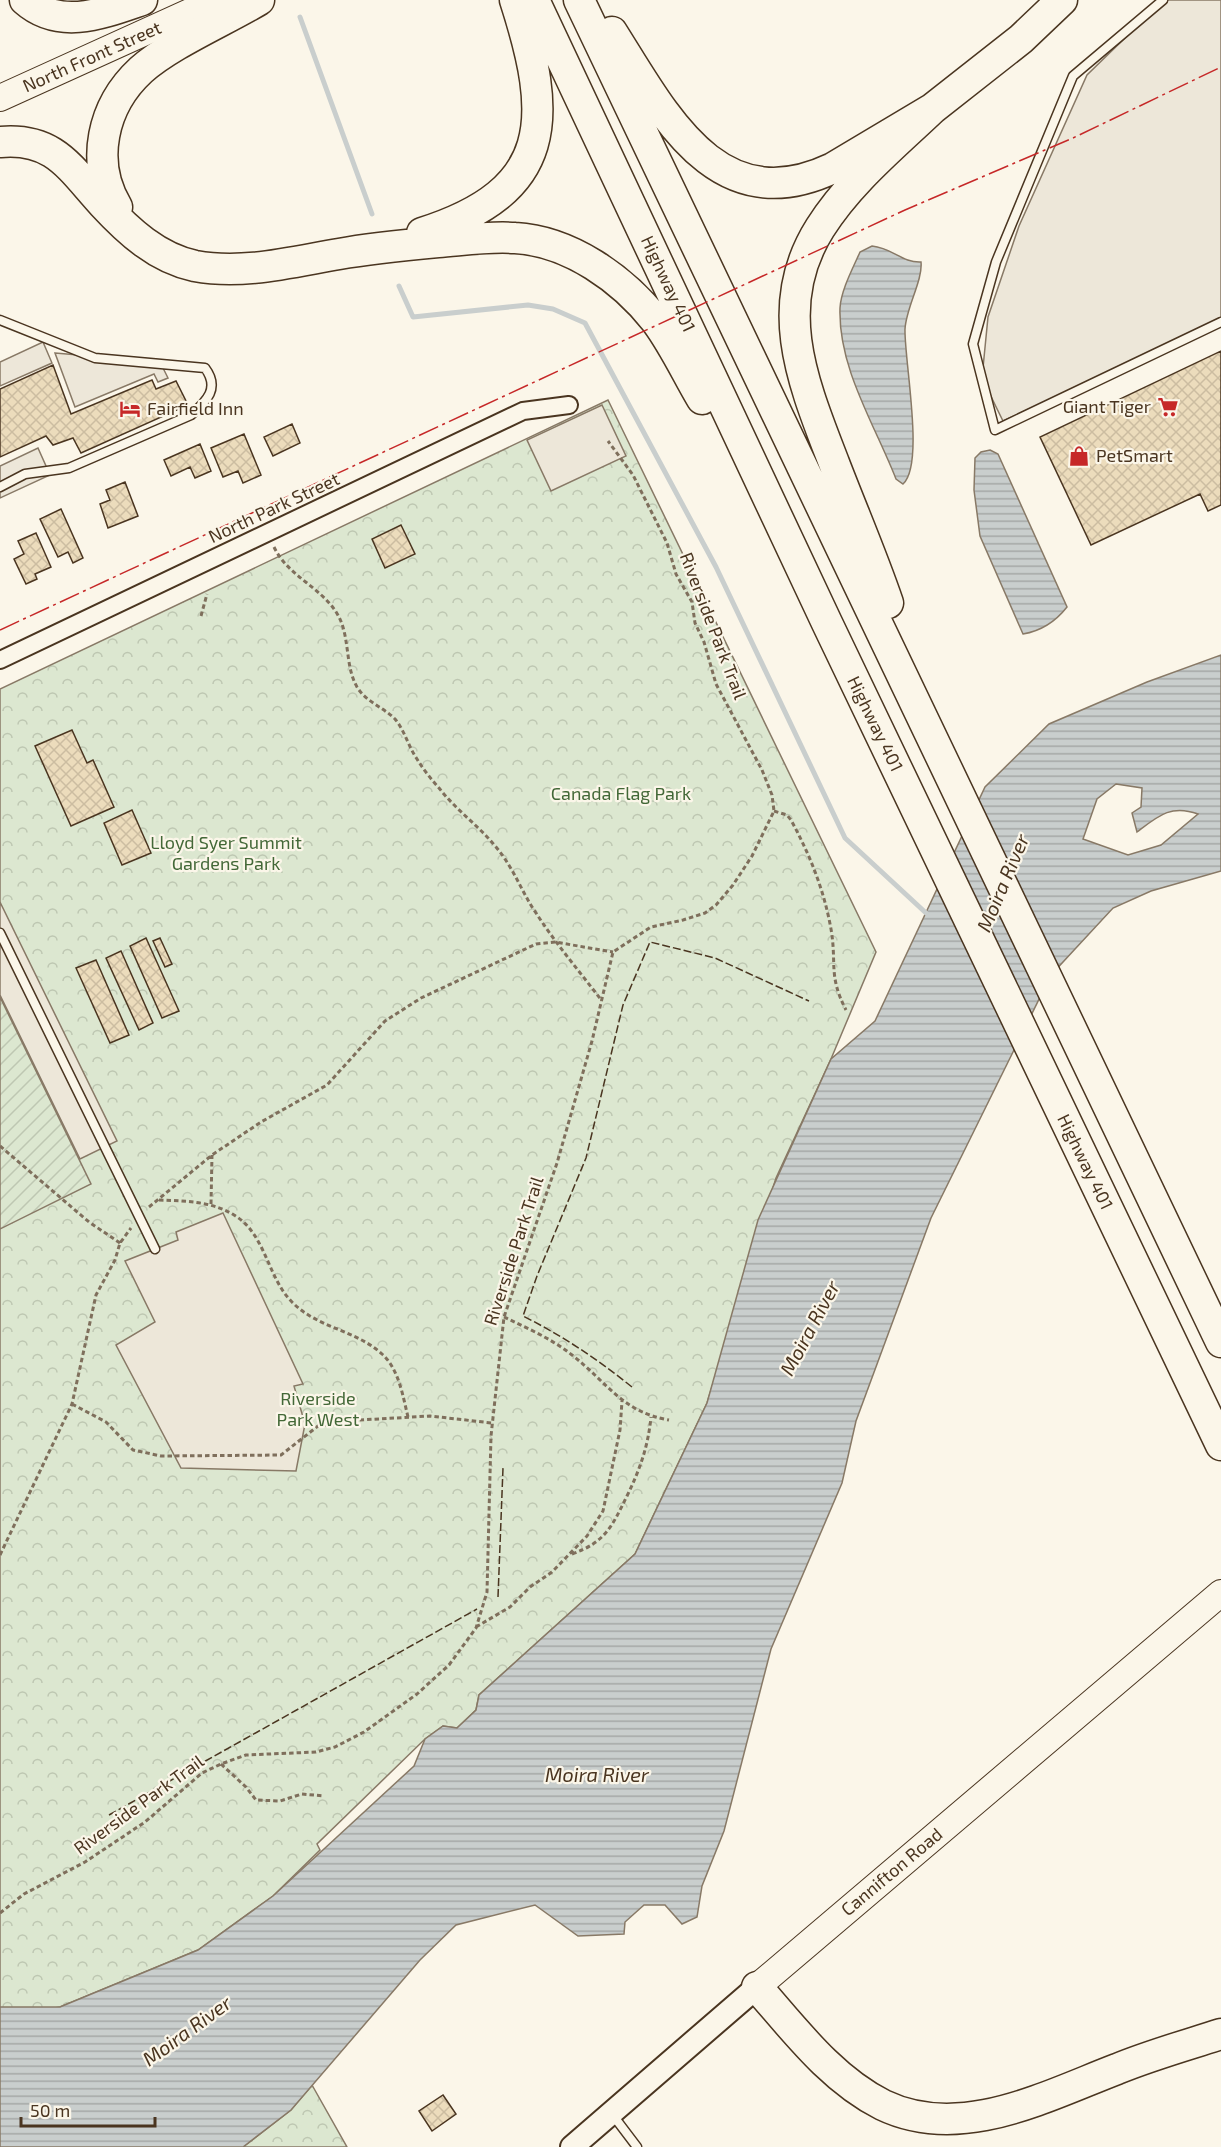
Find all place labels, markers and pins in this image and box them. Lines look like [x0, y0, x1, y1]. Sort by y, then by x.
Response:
place label: Giant Tiger [1063, 395, 1151, 417]
supermarket icon: Giant Tiger [1156, 395, 1180, 419]
hotel icon: Fairfield Inn [118, 397, 142, 421]
place label: Fairfield Inn [147, 397, 244, 419]
shop icon: PetSmart [1067, 444, 1091, 468]
place label: PetSmart [1096, 444, 1173, 466]

